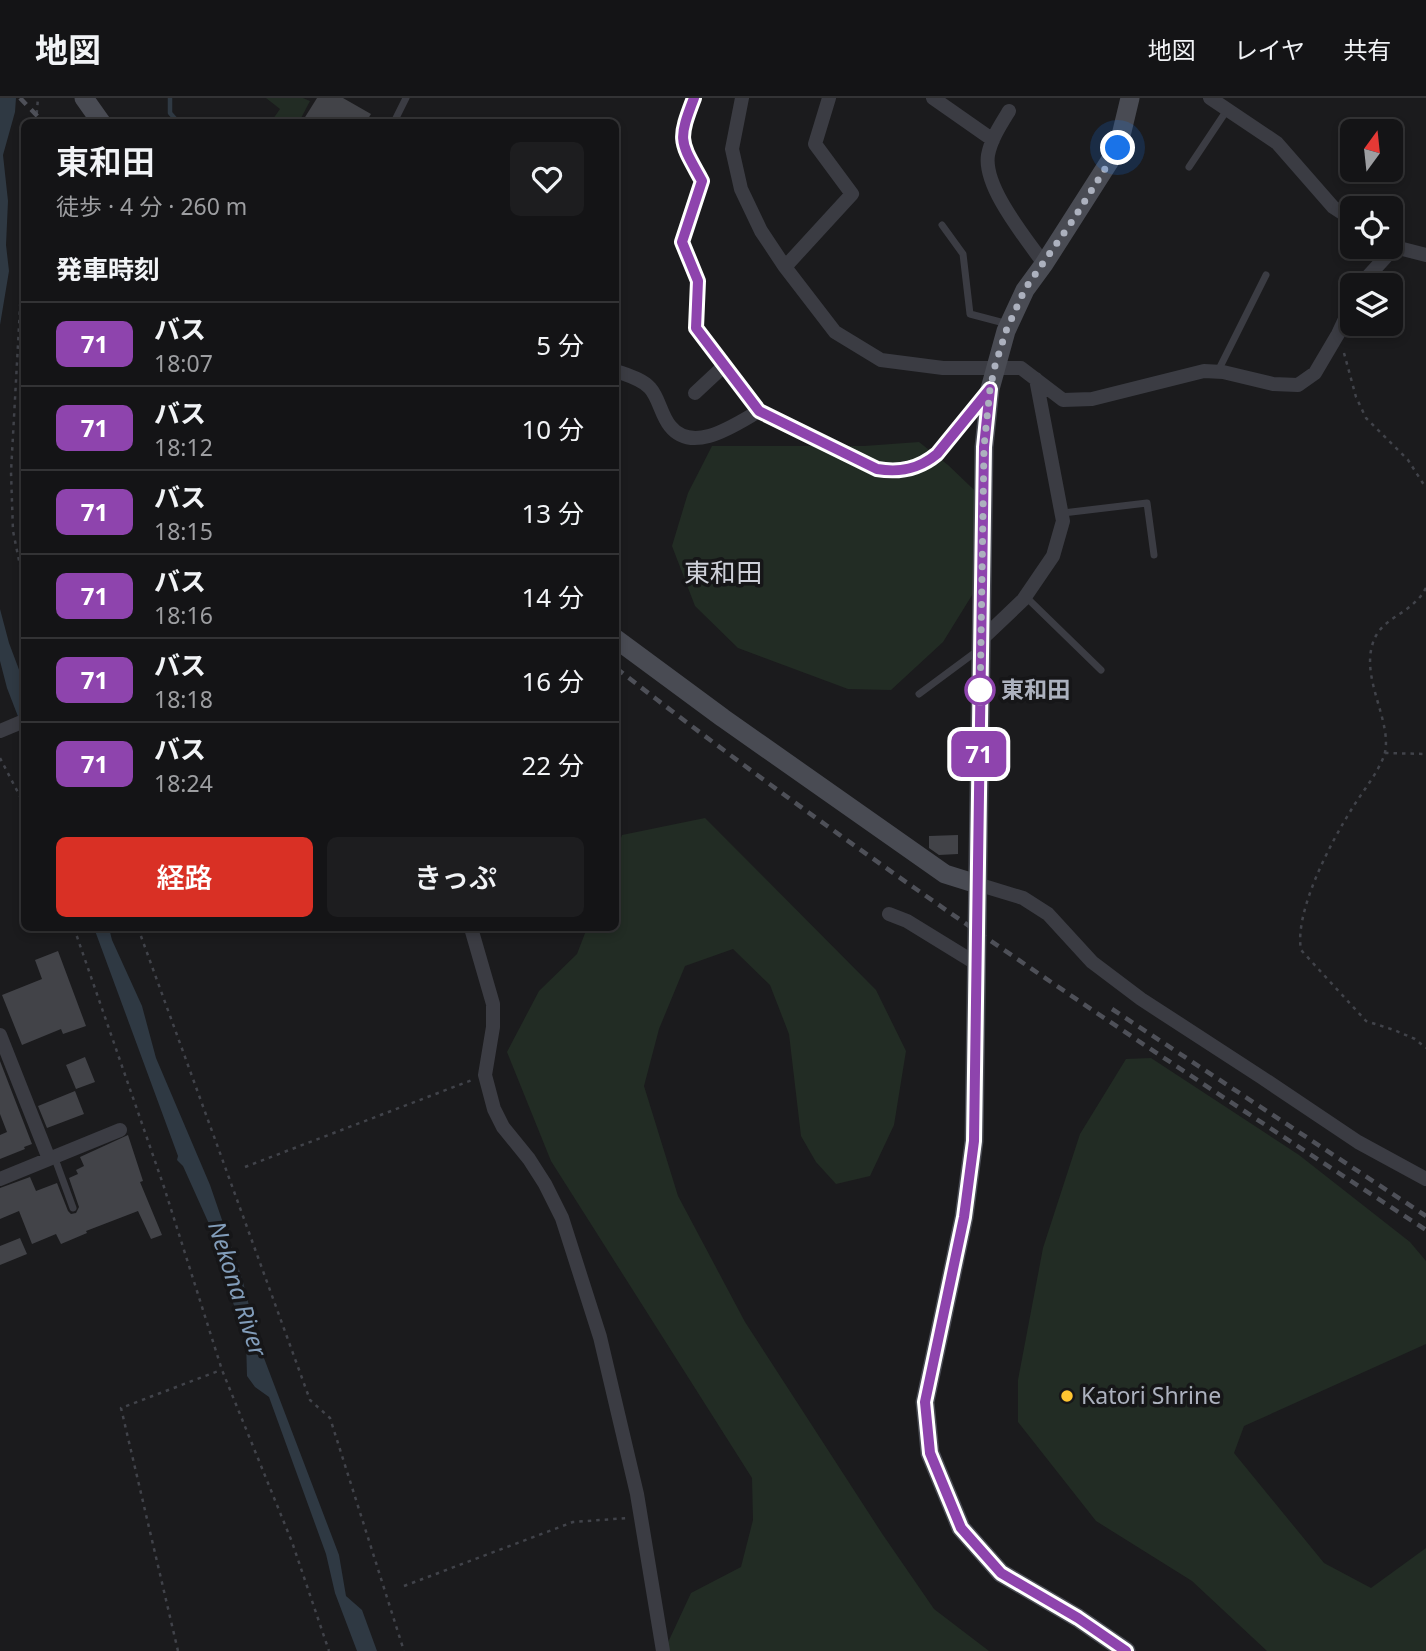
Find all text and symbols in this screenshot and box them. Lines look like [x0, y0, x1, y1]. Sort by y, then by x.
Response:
text: 地図 [35, 27, 101, 72]
text: 地図 [1148, 33, 1196, 66]
text: レイヤ [1234, 33, 1305, 66]
text: 共有 [1343, 33, 1391, 66]
north arrow [1340, 119, 1404, 182]
map controls [1340, 119, 1403, 336]
your location [1100, 130, 1135, 165]
text: 東和田 [56, 139, 155, 184]
button: heart [510, 142, 584, 216]
text: 徒歩 · 4 分 · 260 m [56, 190, 247, 222]
button: locate [1340, 196, 1403, 259]
text: 発車時刻 [56, 251, 160, 287]
button: layers [1340, 273, 1403, 336]
text: バス [154, 311, 206, 347]
text: 71 [81, 327, 108, 360]
text: 5 分 [536, 327, 584, 363]
text: 18:07 [154, 347, 213, 379]
text: バス [154, 395, 206, 431]
text: 71 [81, 411, 108, 444]
text: 10 分 [521, 411, 584, 447]
text: 18:12 [154, 431, 213, 463]
text: バス [154, 479, 206, 515]
text: 71 [81, 495, 108, 528]
text: 13 分 [521, 495, 584, 531]
text: 18:15 [154, 515, 213, 547]
district label: 東和田 [684, 554, 762, 590]
text: バス [154, 563, 206, 599]
text: 71 [81, 579, 108, 612]
text: 14 分 [521, 579, 584, 615]
text: 18:16 [154, 599, 213, 631]
text: バス [154, 647, 206, 683]
text: 71 [81, 663, 108, 696]
text: 16 分 [521, 663, 584, 699]
place label: 東和田 [1001, 673, 1070, 705]
marker: 東和田 [965, 675, 995, 705]
text: 18:18 [154, 683, 213, 715]
text: バス [154, 731, 206, 767]
line badge: 71 [948, 731, 1010, 777]
text: 71 [965, 737, 993, 770]
text: 71 [81, 747, 108, 780]
text: 22 分 [521, 747, 584, 783]
text: 18:24 [154, 767, 213, 799]
button: 経路 [56, 837, 313, 917]
button: きっぷ [327, 837, 584, 917]
water label: Nekona River [201, 1217, 276, 1362]
place label: Katori Shrine [1081, 1379, 1221, 1411]
marker: Katori Shrine [1059, 1388, 1075, 1404]

